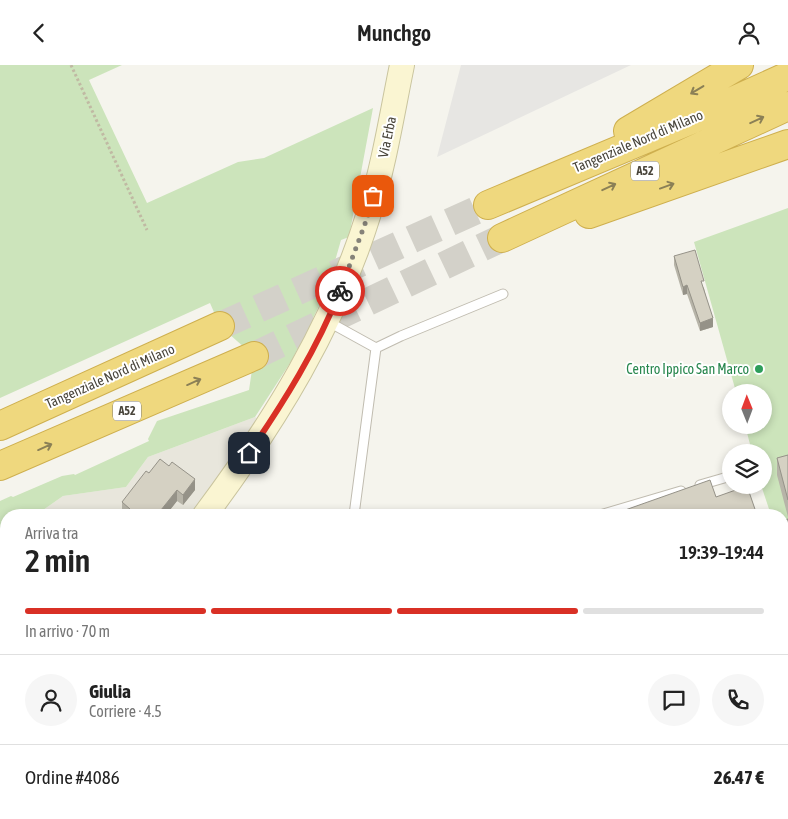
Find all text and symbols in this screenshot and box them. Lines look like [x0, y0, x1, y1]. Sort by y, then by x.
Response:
icon: back [25, 19, 53, 47]
icon: person [735, 19, 763, 47]
text: Munchgo [357, 20, 431, 46]
one-way arrow [689, 85, 704, 95]
street label: Tangenziale Nord di Milano [571, 106, 705, 176]
one-way arrow [749, 114, 764, 124]
street label: Via Erba [375, 115, 399, 159]
road number: A52 [631, 161, 659, 180]
pin [352, 175, 394, 217]
one-way arrow [659, 181, 674, 190]
icon: bag [359, 182, 387, 210]
one-way arrow [601, 182, 616, 192]
courier [315, 266, 365, 316]
icon: bike [326, 277, 354, 305]
street label: Tangenziale Nord di Milano [43, 340, 177, 412]
place label: Centro Ippico San Marco [626, 361, 749, 377]
marker: Centro Ippico San Marco [753, 363, 765, 375]
one-way arrow [186, 377, 201, 387]
north arrow [722, 384, 772, 434]
map controls [722, 384, 772, 494]
road number: A52 [113, 401, 141, 421]
pin [228, 432, 270, 474]
icon: home [235, 439, 263, 467]
one-way arrow [37, 442, 52, 452]
button: layers [722, 444, 772, 494]
text: Arriva tra [25, 524, 78, 542]
text: 19:39–19:44 [679, 541, 764, 563]
text: 2 min [25, 542, 90, 579]
text: In arrivo · 70 m [25, 622, 110, 640]
button: person [25, 674, 77, 726]
button: chat [648, 674, 700, 726]
button: phone [712, 674, 764, 726]
text: Giulia [89, 680, 131, 702]
text: Corriere · 4.5 [89, 702, 162, 720]
text: Ordine #4086 [25, 766, 120, 788]
text: 26.47 € [714, 766, 764, 788]

